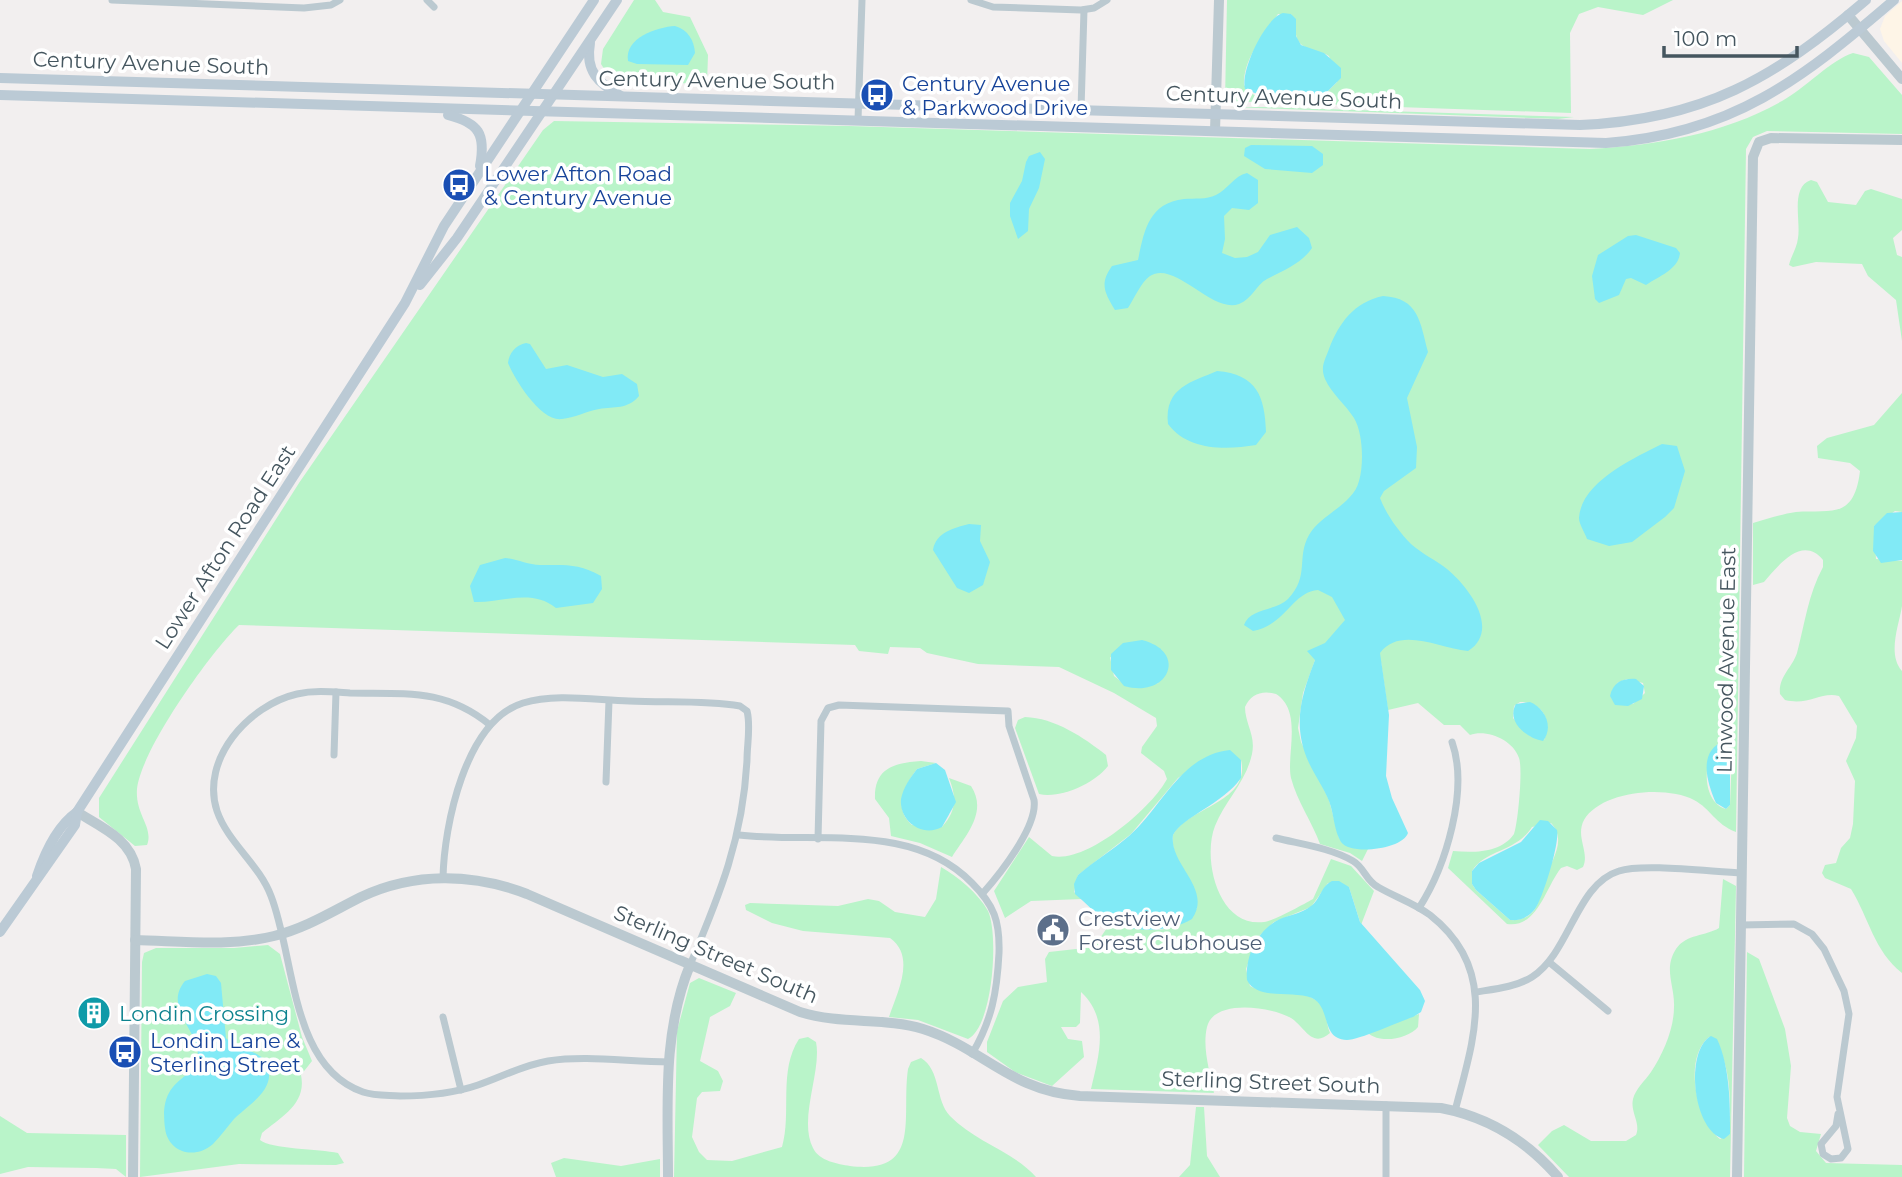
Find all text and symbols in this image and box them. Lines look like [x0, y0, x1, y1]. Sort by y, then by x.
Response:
scale bar [1664, 14, 1797, 58]
text: 100 m [1674, 26, 1737, 51]
street label: Century Avenue South [32, 46, 270, 80]
street label: Century Avenue South [598, 65, 836, 95]
place label: Century Avenue & Parkwood Drive [902, 71, 1088, 120]
bus stop icon: Century Avenue & Parkwood Drive [858, 76, 896, 114]
street label: Century Avenue South [1165, 80, 1403, 114]
place label: Lower Afton Road & Century Avenue [484, 161, 672, 210]
bus stop icon: Lower Afton Road & Century Avenue [440, 166, 478, 204]
street label: Lower Afton Road East [150, 440, 300, 654]
street label: Linwood Avenue East [1712, 547, 1740, 773]
street label: Sterling Street South [610, 900, 822, 1008]
place label: Crestview Forest Clubhouse [1078, 906, 1263, 955]
public building icon: Crestview Forest Clubhouse [1034, 911, 1072, 949]
building icon: Londin Crossing [75, 994, 113, 1032]
place label: Londin Crossing [119, 1001, 289, 1026]
place label: Londin Lane & Sterling Street [150, 1028, 301, 1077]
bus stop icon: Londin Lane & Sterling Street [106, 1033, 144, 1071]
street label: Sterling Street South [1161, 1066, 1381, 1098]

